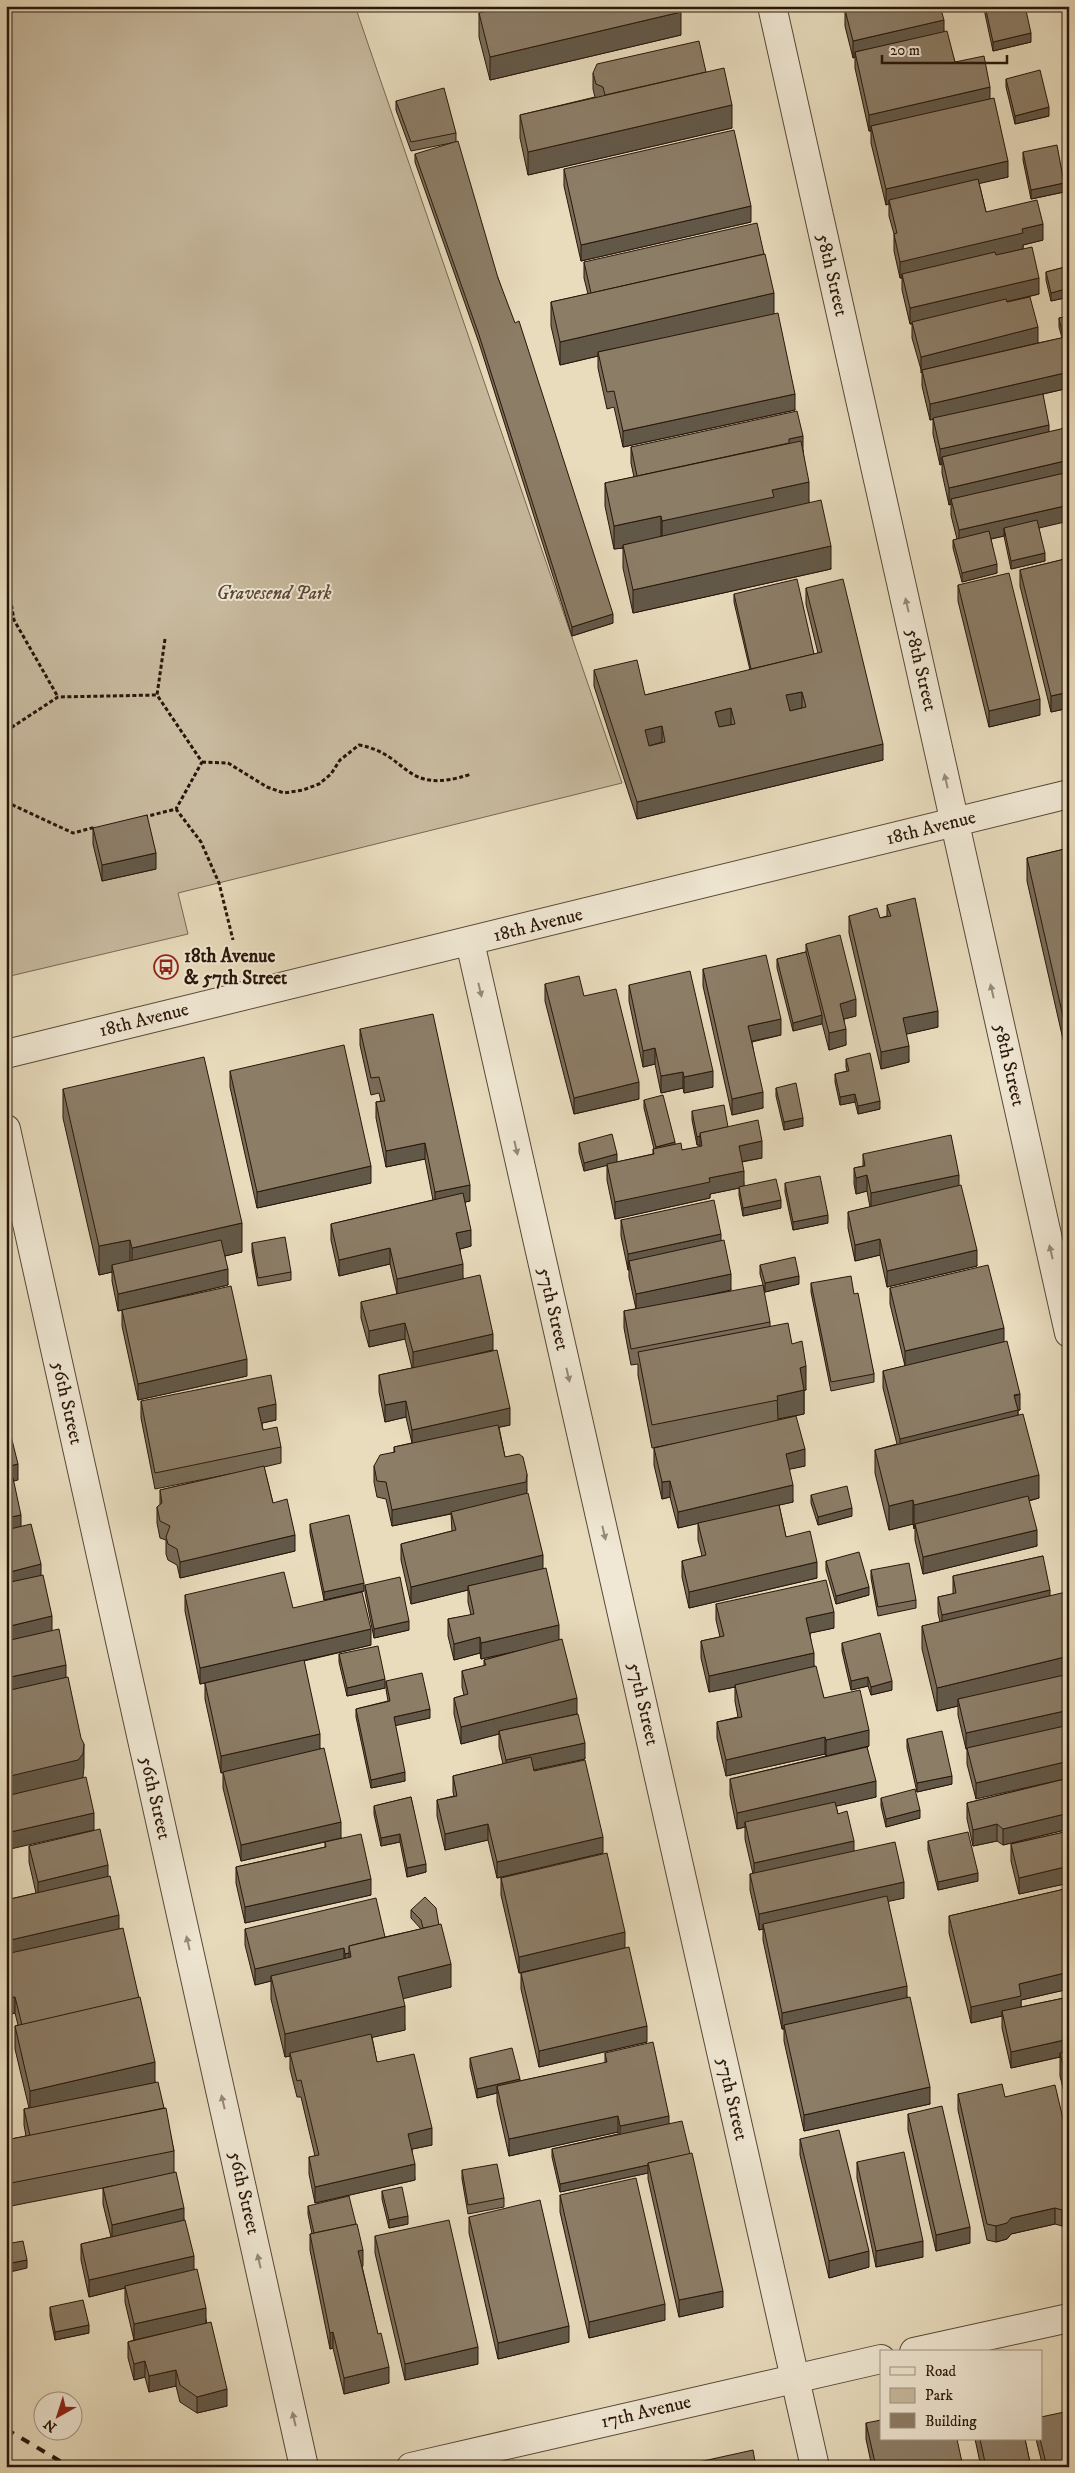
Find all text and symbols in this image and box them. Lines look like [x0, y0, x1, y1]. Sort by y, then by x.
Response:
scale bar [882, 32, 1008, 64]
text: 20 m [890, 41, 920, 60]
street label: 58th Street [811, 232, 853, 318]
park label: Gravesend Park [216, 582, 332, 605]
one-way arrow [902, 597, 910, 613]
street label: 58th Street [900, 627, 942, 713]
one-way arrow [942, 773, 950, 788]
street label: 18th Avenue [884, 806, 978, 850]
street label: 18th Avenue [491, 903, 585, 947]
place label: 18th Avenue & 57th Street [184, 945, 288, 990]
bus stop icon: 18th Avenue & 57th Street [153, 954, 179, 980]
one-way arrow [477, 982, 485, 998]
one-way arrow [988, 982, 996, 998]
street label: 18th Avenue [97, 998, 191, 1042]
street label: 58th Street [988, 1022, 1030, 1108]
one-way arrow [513, 1140, 521, 1156]
one-way arrow [1046, 1243, 1054, 1259]
street label: 57th Street [532, 1265, 574, 1353]
street label: 56th Street [46, 1359, 88, 1447]
one-way arrow [564, 1367, 572, 1382]
one-way arrow [600, 1526, 608, 1541]
street label: 57th Street [622, 1660, 664, 1748]
street label: 56th Street [134, 1754, 176, 1842]
one-way arrow [184, 1936, 192, 1951]
street label: 57th Street [711, 2055, 753, 2143]
one-way arrow [219, 2094, 227, 2109]
street label: 56th Street [223, 2149, 265, 2237]
one-way arrow [254, 2252, 262, 2268]
legend [880, 2350, 1042, 2440]
text: Road [925, 2362, 957, 2381]
text: Park [925, 2386, 954, 2405]
north arrow [32, 2390, 82, 2440]
street label: 17th Avenue [599, 2390, 693, 2434]
one-way arrow [290, 2412, 298, 2427]
text: Building [925, 2412, 977, 2431]
text: N [40, 2414, 61, 2436]

